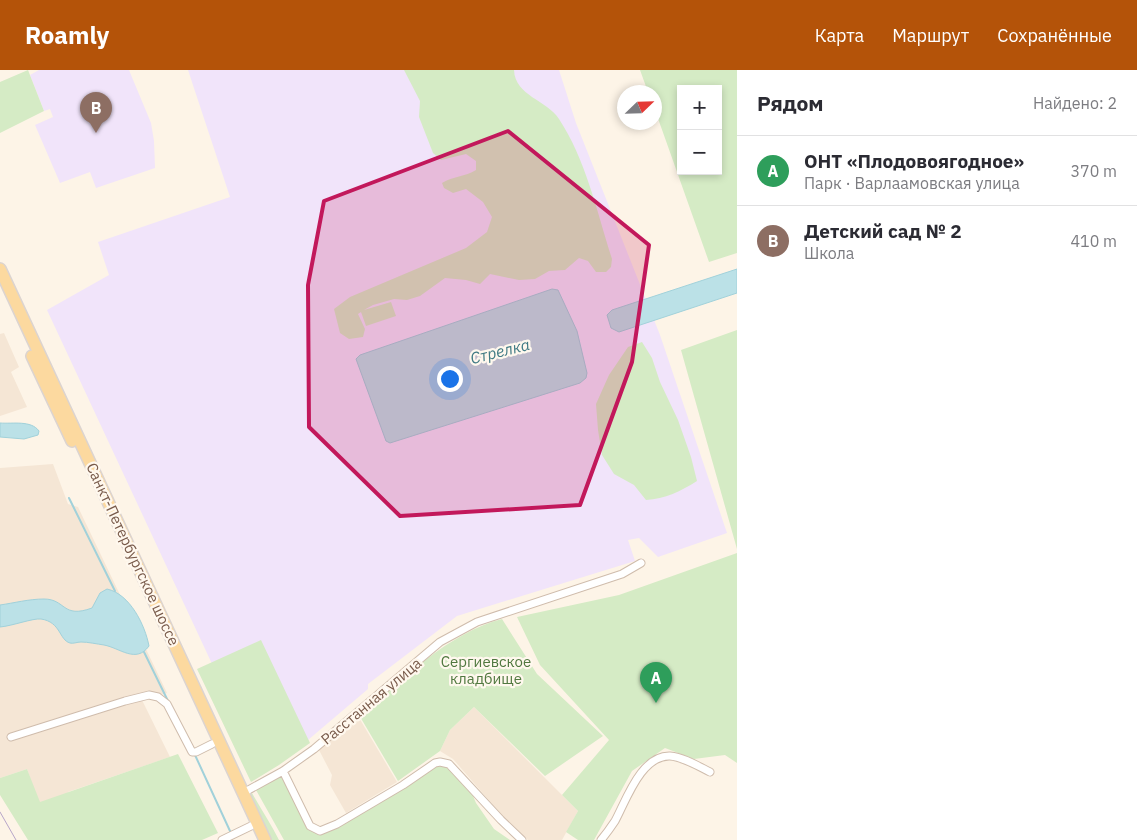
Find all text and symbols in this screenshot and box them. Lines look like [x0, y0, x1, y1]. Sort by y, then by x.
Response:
text: Roamly [25, 19, 109, 51]
text: Карта [815, 24, 864, 47]
text: Маршрут [892, 24, 969, 47]
text: Сохранённые [997, 24, 1112, 47]
north arrow [617, 85, 662, 130]
map controls [677, 85, 722, 175]
button: + [677, 85, 722, 130]
text: Рядом [757, 89, 824, 117]
pin: B [80, 92, 112, 133]
text: Найдено: 2 [1033, 93, 1117, 113]
button: − [677, 130, 722, 175]
text: ОНТ «Плодовоягодное» [804, 149, 1024, 173]
text: A [768, 161, 778, 181]
text: 370 m [1070, 161, 1117, 181]
text: Парк · Варлаамовская улица [804, 173, 1020, 193]
text: Детский сад № 2 [804, 219, 962, 243]
text: B [768, 231, 778, 251]
text: 410 m [1070, 231, 1117, 251]
text: Школа [804, 243, 854, 263]
water label: Стрелка [468, 334, 532, 368]
your location [437, 366, 463, 392]
street label: Санкт-Петербургское шоссе [82, 460, 184, 648]
park label: Сергиевское кладбище [441, 652, 531, 688]
street label: Расстанная улица [317, 653, 425, 749]
pin: A [640, 662, 672, 703]

